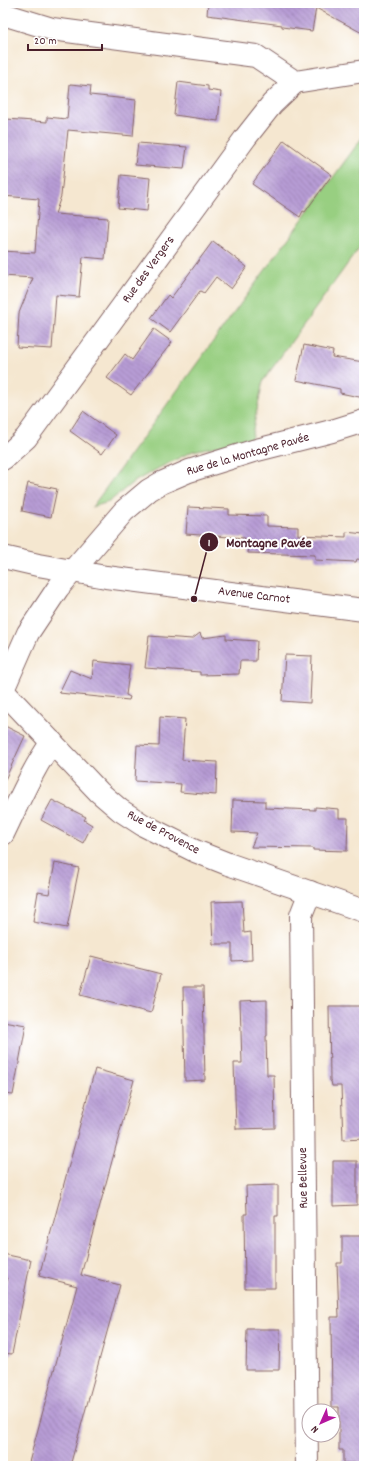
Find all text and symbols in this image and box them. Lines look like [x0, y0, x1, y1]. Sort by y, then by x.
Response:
scale bar [28, 26, 102, 52]
text: 20 m [34, 33, 57, 50]
street label: Rue des Vergers [118, 232, 180, 308]
street label: Rue de la Montagne Pavée [184, 428, 312, 482]
callout: Montagne Pavée [199, 529, 320, 555]
text: Montagne Pavée [226, 534, 312, 554]
text: 1 [208, 535, 211, 552]
street label: Avenue Carnot [217, 582, 291, 610]
street label: Rue de Provence [123, 806, 203, 860]
street label: Rue Bellevue [294, 1147, 314, 1209]
north arrow [301, 1403, 341, 1443]
text: N [307, 1421, 323, 1436]

